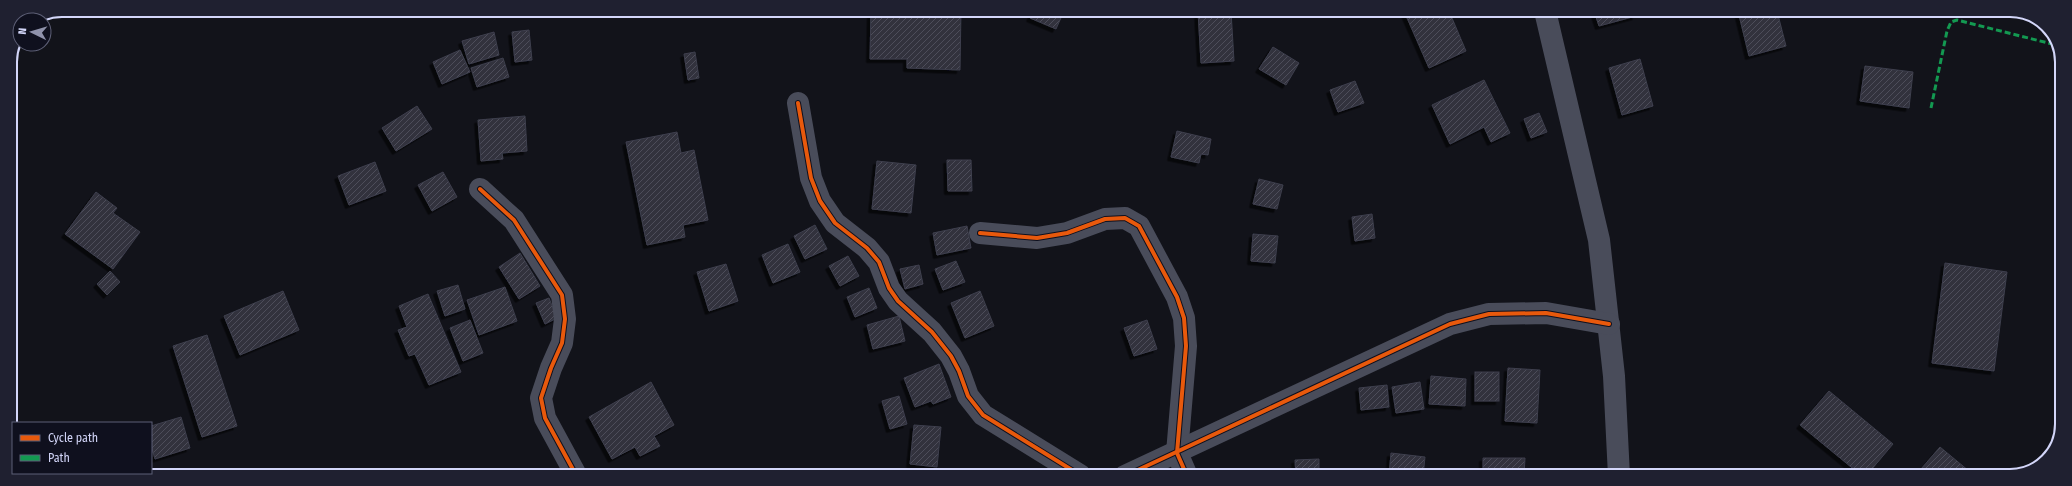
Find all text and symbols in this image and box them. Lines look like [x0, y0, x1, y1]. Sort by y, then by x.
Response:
north arrow [12, 12, 52, 52]
text: N [16, 27, 29, 35]
legend [12, 422, 152, 474]
text: Cycle path [48, 431, 98, 445]
text: Path [48, 451, 70, 465]

